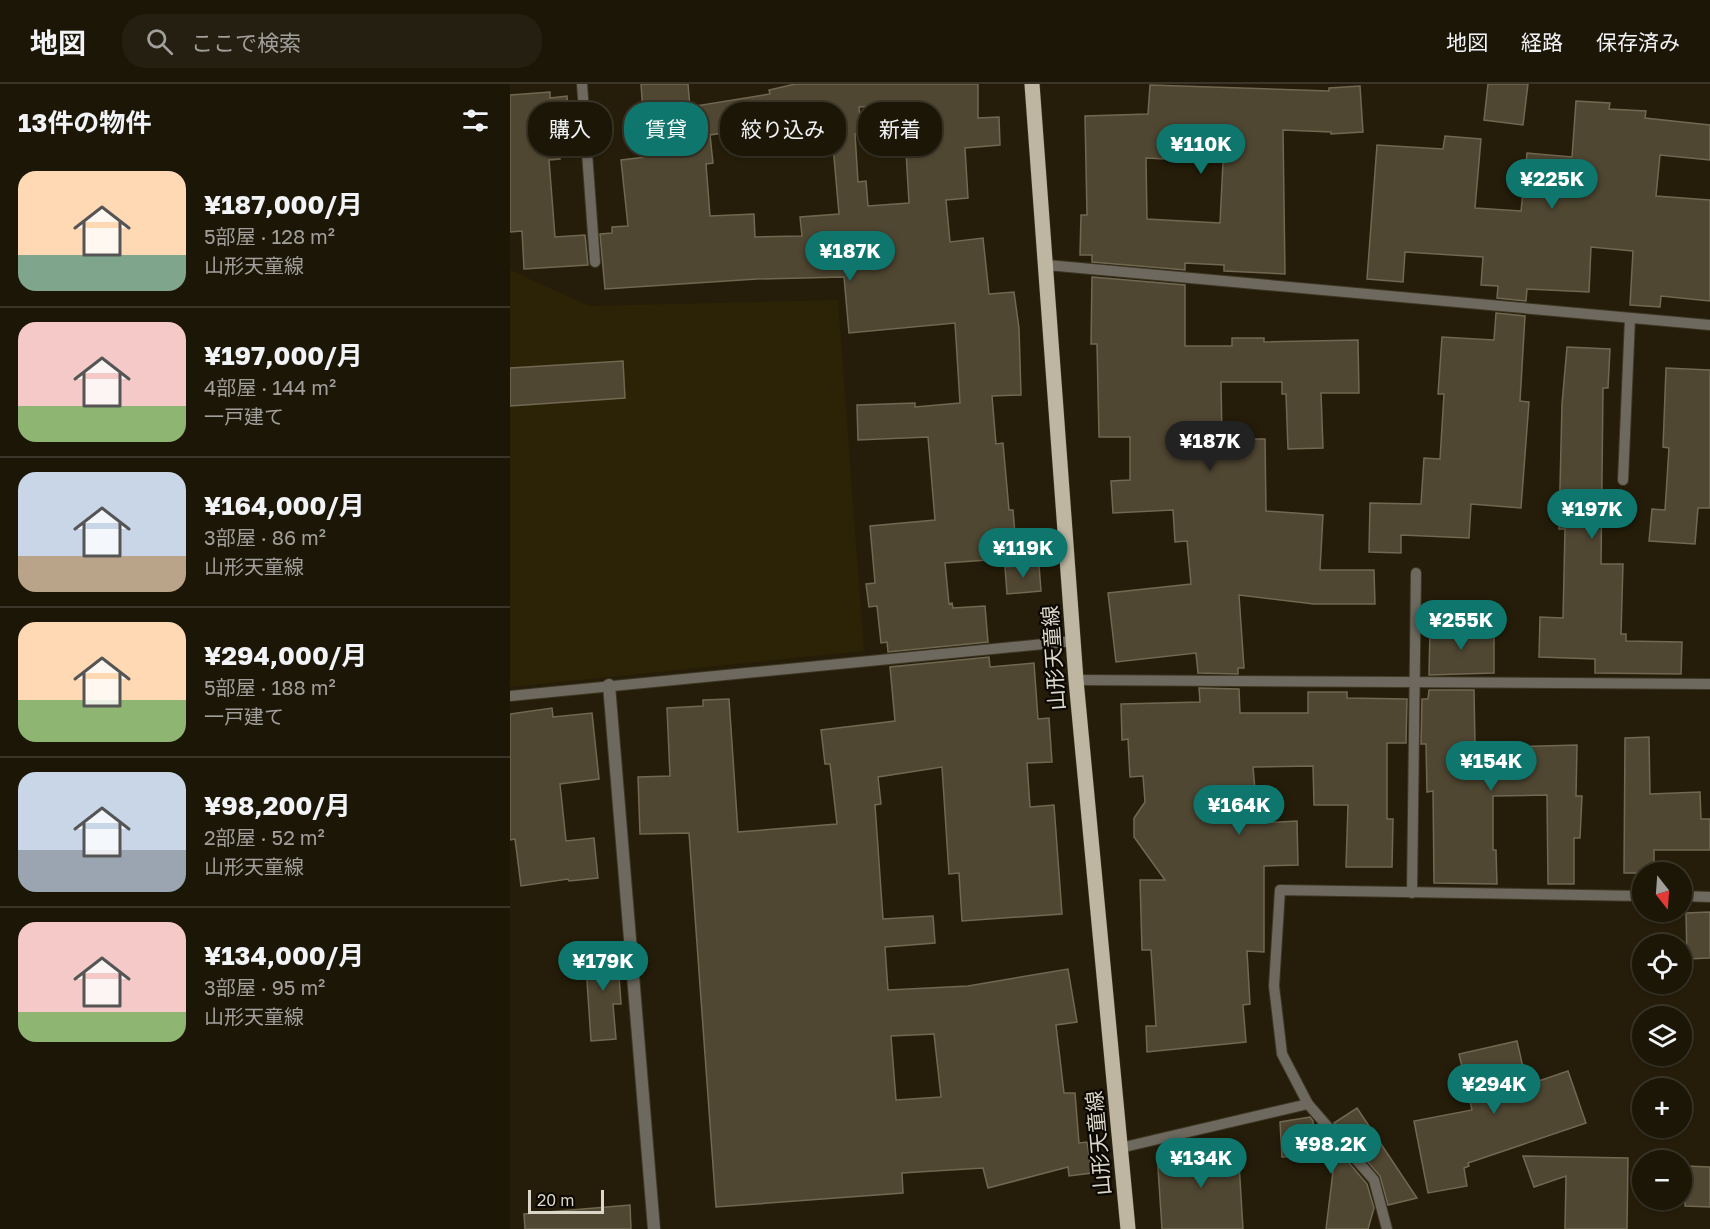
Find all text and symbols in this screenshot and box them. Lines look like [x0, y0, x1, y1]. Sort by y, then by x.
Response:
search box [122, 14, 542, 68]
icon: search [143, 25, 176, 58]
text: 地図 [30, 26, 86, 59]
text: ここで検索 [191, 29, 301, 56]
text: 地図 [1446, 29, 1488, 55]
text: 経路 [1521, 29, 1563, 55]
text: 保存済み [1596, 29, 1680, 55]
chip: 購入 [528, 102, 612, 156]
chip: 賃貸 [624, 102, 708, 156]
chip: 絞り込み [720, 102, 846, 156]
chip: 新着 [858, 102, 942, 156]
icon: filters [459, 104, 492, 137]
text: 13件の物件 [18, 107, 151, 138]
pin: ¥110K [1159, 124, 1243, 175]
text: ¥110K [1170, 131, 1232, 155]
pin: ¥225K [1510, 159, 1594, 210]
text: ¥225K [1520, 166, 1584, 190]
text: ¥187,000/月 [204, 189, 363, 220]
icon: home [66, 195, 138, 267]
text: 5部屋 · 128 m² [204, 224, 335, 248]
pin: ¥187K [808, 231, 892, 282]
text: ¥187K [819, 238, 881, 262]
text: 山形天童線 [204, 253, 304, 277]
text: ¥197,000/月 [204, 340, 363, 371]
icon: home [66, 346, 138, 418]
text: 4部屋 · 144 m² [204, 375, 336, 399]
text: 一戸建て [204, 404, 284, 428]
pin: ¥187K [1168, 421, 1252, 472]
text: ¥187K [1179, 428, 1241, 452]
pin: ¥197K [1550, 489, 1634, 540]
text: ¥164,000/月 [204, 490, 365, 521]
icon: home [66, 496, 138, 568]
text: ¥197K [1561, 496, 1623, 520]
text: 3部屋 · 86 m² [204, 525, 326, 549]
pin: ¥119K [981, 528, 1065, 579]
text: ¥119K [993, 535, 1054, 559]
text: 山形天童線 [204, 554, 304, 578]
pin: ¥255K [1419, 600, 1503, 651]
street label: 山形天童線 [1036, 605, 1070, 711]
text: ¥255K [1429, 607, 1493, 631]
text: ¥294,000/月 [204, 640, 367, 671]
icon: home [66, 646, 138, 718]
text: 5部屋 · 188 m² [204, 675, 336, 699]
text: 一戸建て [204, 704, 284, 728]
pin: ¥154K [1449, 741, 1533, 792]
text: ¥154K [1460, 748, 1522, 772]
pin: ¥164K [1197, 785, 1281, 836]
text: ¥98,200/月 [204, 790, 351, 821]
text: ¥164K [1207, 792, 1271, 816]
icon: home [66, 796, 138, 868]
text: 2部屋 · 52 m² [204, 825, 325, 849]
text: 山形天童線 [204, 854, 304, 878]
north arrow [1632, 862, 1692, 922]
map controls [1632, 862, 1692, 1210]
button: locate [1632, 934, 1692, 994]
text: ¥134,000/月 [204, 940, 364, 971]
pin: ¥179K [561, 941, 645, 992]
icon: home [66, 946, 138, 1018]
text: ¥179K [572, 948, 634, 972]
text: 3部屋 · 95 m² [204, 975, 325, 999]
text: 山形天童線 [204, 1004, 304, 1028]
button: layers [1632, 1006, 1692, 1066]
pin: ¥294K [1452, 1064, 1536, 1115]
text: ¥294K [1461, 1071, 1527, 1095]
button: + [1632, 1078, 1692, 1138]
street label: 山形天童線 [1080, 1090, 1116, 1197]
pin: ¥98.2K [1282, 1124, 1380, 1175]
text: ¥98.2K [1295, 1131, 1367, 1155]
pin: ¥134K [1159, 1138, 1243, 1189]
text: ¥134K [1170, 1145, 1232, 1169]
button: − [1632, 1150, 1692, 1210]
scale bar [528, 1187, 604, 1214]
text: 20 m [537, 1190, 574, 1210]

